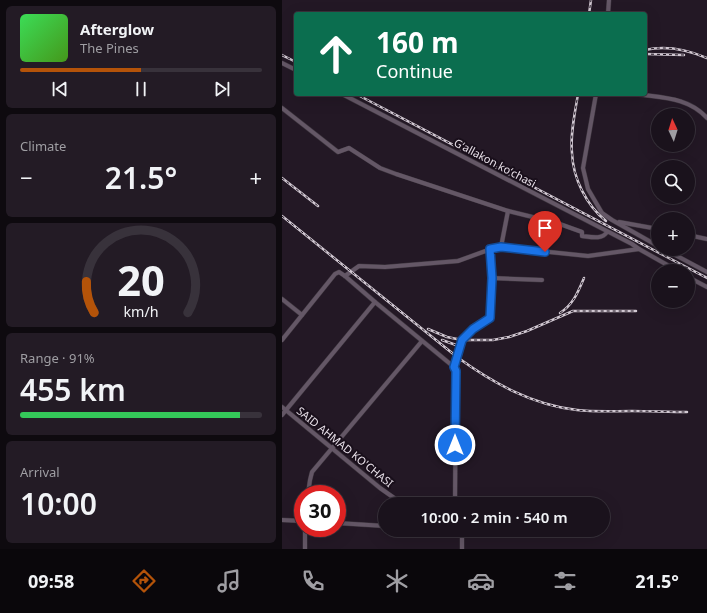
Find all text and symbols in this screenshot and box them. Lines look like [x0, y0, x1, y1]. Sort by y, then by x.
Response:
text: Afterglow [80, 19, 154, 39]
text: 160 m [376, 23, 459, 61]
icon: ahead [310, 28, 362, 80]
text: The Pines [80, 39, 139, 57]
text: Continue [376, 59, 453, 83]
icon: previous [49, 78, 71, 100]
icon: pause [130, 78, 152, 100]
icon: next [211, 78, 233, 100]
north arrow [651, 108, 695, 152]
map controls [651, 108, 695, 308]
street label: Gʻallakon koʻchasi [452, 135, 539, 191]
text: Climate [20, 137, 66, 155]
text: 21.5° [105, 157, 177, 198]
button: search [651, 160, 695, 204]
text: − [20, 162, 33, 192]
text: + [249, 162, 262, 192]
pin [528, 211, 562, 252]
button: + [651, 212, 695, 256]
icon: arrive [534, 217, 556, 239]
text: 20 [117, 251, 165, 307]
button: − [651, 264, 695, 308]
text: km/h [123, 301, 159, 320]
text: Range · 91% [20, 349, 95, 367]
text: 455 km [20, 369, 126, 410]
street label: SAID AHMAD KO'CHASI [294, 403, 397, 490]
position arrow [434, 424, 476, 466]
text: Arrival [20, 463, 60, 481]
text: 10:00 [20, 483, 97, 524]
speed limit sign: 30 [294, 485, 346, 537]
text: 10:00 · 2 min · 540 m [420, 507, 568, 527]
icon: directions [130, 567, 158, 595]
icon: music [215, 567, 243, 595]
icon: phone [299, 567, 327, 595]
icon: climate [383, 567, 411, 595]
icon: car [467, 567, 495, 595]
icon: filters [551, 567, 579, 595]
text: 09:58 [28, 569, 74, 593]
text: 21.5° [635, 569, 679, 593]

